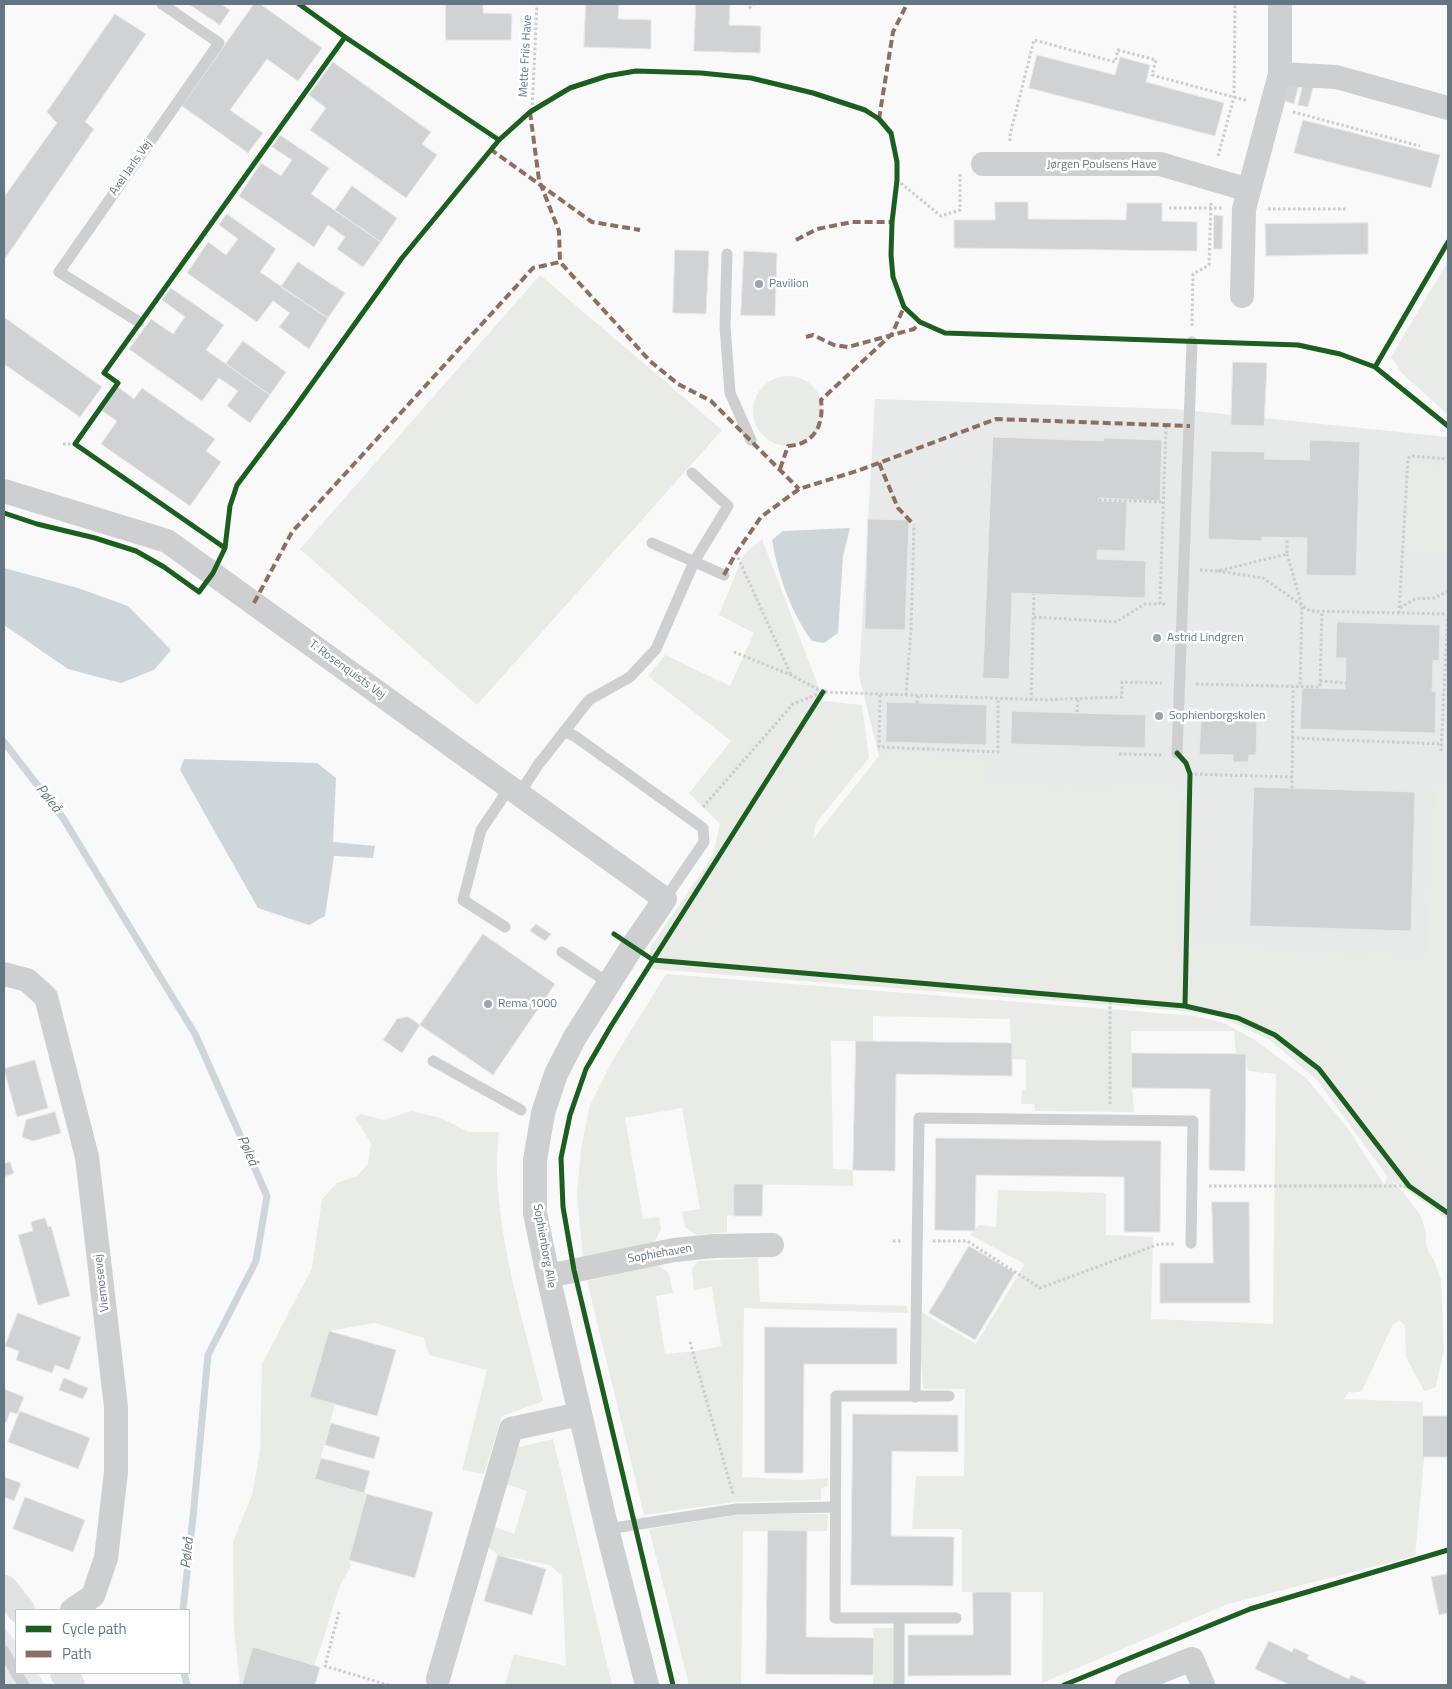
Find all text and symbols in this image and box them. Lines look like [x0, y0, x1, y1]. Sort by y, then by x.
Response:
street label: Mette Friis Have [517, 14, 535, 98]
street label: Axel Jarls Vej [107, 138, 155, 198]
street label: Jørgen Poulsens Have [1047, 158, 1157, 172]
place label: Pavilion [769, 277, 809, 291]
marker: Pavilion [753, 278, 765, 290]
place label: Astrid Lindgren [1167, 631, 1244, 645]
marker: Astrid Lindgren [1151, 632, 1163, 644]
street label: T. Rosenquists Vej [306, 637, 388, 703]
place label: Sophienborgskolen [1169, 709, 1265, 723]
marker: Sophienborgskolen [1153, 710, 1165, 722]
water label: Pøleå [32, 782, 64, 816]
place label: Rema 1000 [498, 997, 557, 1011]
marker: Rema 1000 [482, 998, 494, 1010]
water label: Pøleå [233, 1133, 261, 1169]
street label: Sophienborg Alle [530, 1203, 558, 1289]
street label: Sophiehaven [627, 1241, 693, 1267]
street label: Viemosevej [91, 1253, 113, 1313]
water label: Pøleå [178, 1537, 198, 1569]
legend [15, 1609, 190, 1674]
text: Cycle path [62, 1617, 127, 1640]
text: Path [62, 1642, 92, 1665]

